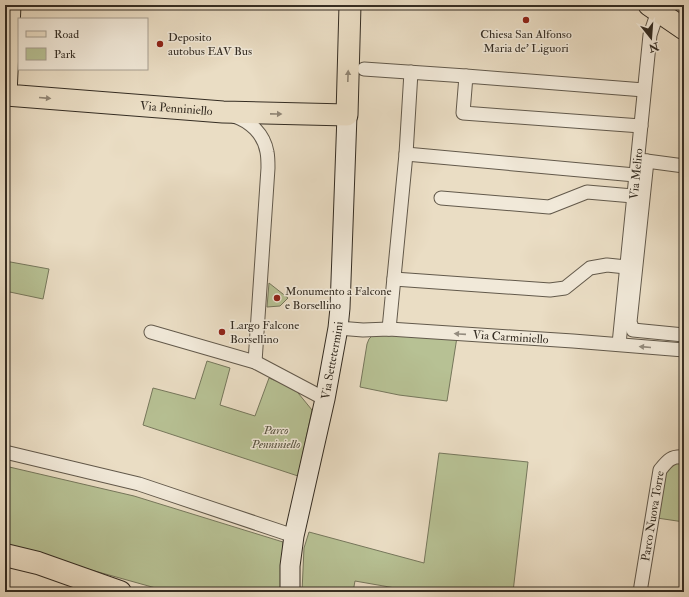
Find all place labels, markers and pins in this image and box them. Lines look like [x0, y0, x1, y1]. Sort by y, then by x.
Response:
marker: Chiesa San Alfonso Maria de' Liguori [521, 15, 531, 25]
place label: Chiesa San Alfonso Maria de' Liguori [480, 27, 572, 56]
place label: Deposito autobus EAV Bus [168, 30, 252, 59]
marker: Deposito autobus EAV Bus [155, 39, 165, 49]
place label: Monumento a Falcone e Borsellino [285, 284, 391, 313]
marker: Monumento a Falcone e Borsellino [272, 293, 282, 303]
place label: Largo Falcone Borsellino [230, 318, 299, 347]
marker: Largo Falcone Borsellino [217, 327, 227, 337]

